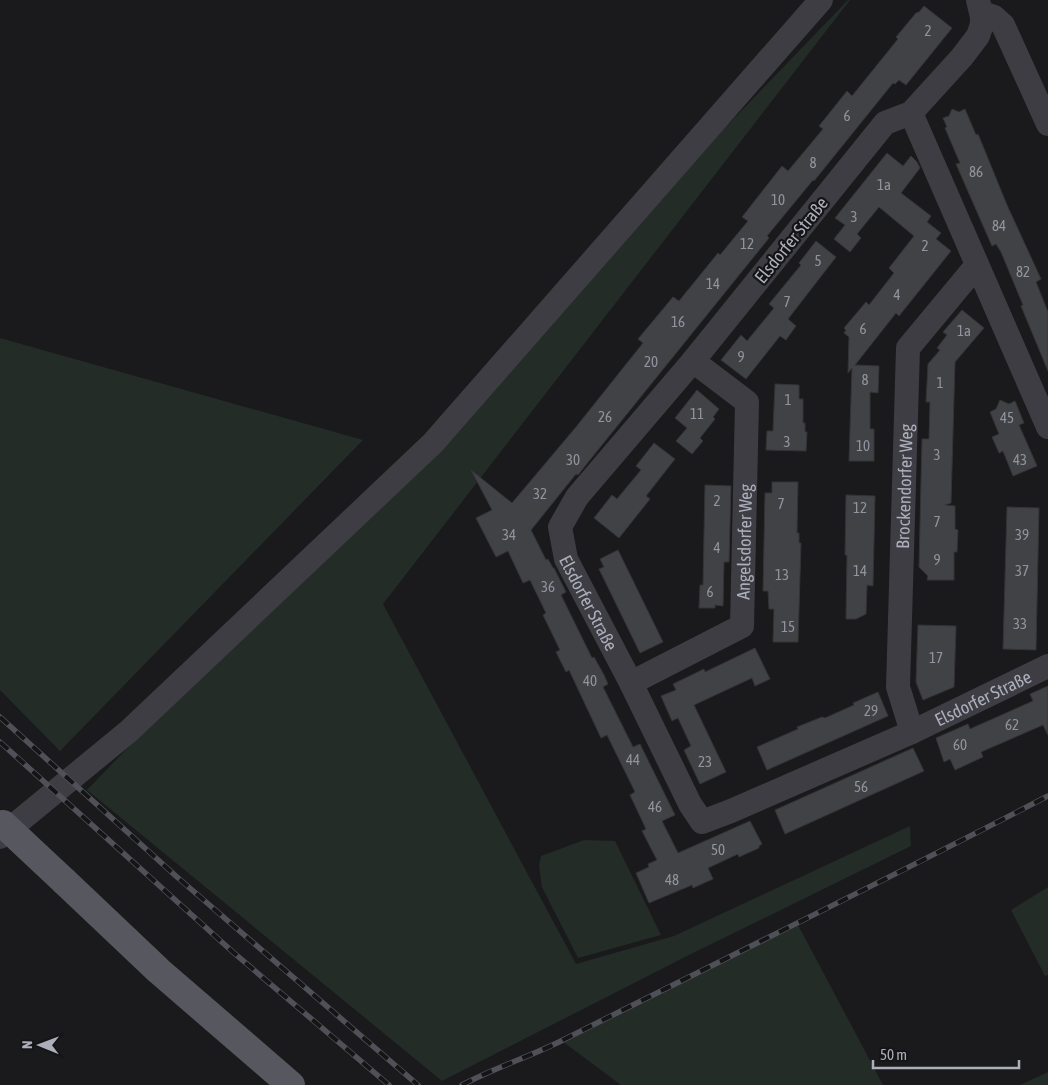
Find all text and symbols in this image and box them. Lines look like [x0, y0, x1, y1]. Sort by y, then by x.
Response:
house number: 2 [924, 22, 932, 39]
house number: 6 [843, 107, 851, 124]
house number: 8 [809, 154, 817, 171]
house number: 86 [969, 163, 983, 180]
house number: 1a [877, 176, 891, 193]
house number: 10 [771, 191, 785, 208]
street label: Elsdorfer Straße [750, 193, 832, 287]
house number: 3 [850, 208, 858, 225]
house number: 84 [992, 217, 1006, 234]
house number: 12 [740, 235, 754, 252]
house number: 2 [921, 237, 929, 254]
house number: 5 [814, 252, 822, 269]
house number: 82 [1016, 263, 1030, 280]
house number: 14 [706, 275, 720, 292]
house number: 4 [893, 286, 901, 303]
house number: 7 [783, 293, 791, 310]
house number: 16 [671, 313, 685, 330]
house number: 6 [859, 320, 867, 337]
house number: 1a [957, 322, 971, 339]
house number: 9 [737, 348, 745, 365]
house number: 20 [644, 353, 658, 370]
house number: 8 [861, 371, 869, 388]
house number: 1 [936, 374, 944, 391]
house number: 1 [784, 391, 792, 408]
house number: 11 [690, 405, 704, 422]
house number: 26 [598, 408, 612, 425]
house number: 45 [1000, 409, 1014, 426]
street label: Brockendorfer Weg [892, 423, 916, 549]
house number: 3 [783, 433, 791, 450]
house number: 10 [856, 437, 870, 454]
house number: 3 [933, 446, 941, 463]
house number: 30 [566, 451, 580, 468]
house number: 43 [1013, 451, 1027, 468]
street label: Angelsdorfer Weg [732, 483, 756, 600]
house number: 32 [533, 485, 547, 502]
house number: 2 [713, 492, 721, 509]
house number: 7 [777, 495, 785, 512]
house number: 12 [853, 499, 867, 516]
house number: 7 [933, 513, 941, 530]
house number: 34 [502, 526, 516, 543]
house number: 39 [1015, 526, 1029, 543]
house number: 4 [713, 539, 721, 556]
street label: Elsdorfer Straße [555, 551, 622, 654]
house number: 9 [933, 551, 941, 568]
house number: 14 [853, 562, 867, 579]
house number: 37 [1015, 562, 1029, 579]
house number: 13 [775, 566, 789, 583]
house number: 36 [541, 578, 555, 595]
house number: 6 [706, 583, 714, 600]
house number: 33 [1013, 615, 1027, 632]
house number: 15 [781, 618, 795, 635]
house number: 17 [929, 649, 943, 666]
street label: Elsdorfer Straße [931, 665, 1034, 730]
house number: 40 [583, 672, 597, 689]
house number: 29 [864, 702, 878, 719]
house number: 62 [1005, 716, 1019, 733]
house number: 60 [953, 736, 967, 753]
house number: 44 [626, 751, 640, 768]
house number: 23 [698, 753, 712, 770]
house number: 56 [854, 778, 868, 795]
house number: 46 [648, 798, 662, 815]
house number: 50 [711, 841, 725, 858]
house number: 48 [665, 871, 679, 888]
north arrow [15, 1020, 65, 1070]
scale bar [873, 1038, 1019, 1070]
text: N [19, 1041, 35, 1049]
text: 50 m [880, 1046, 907, 1063]

